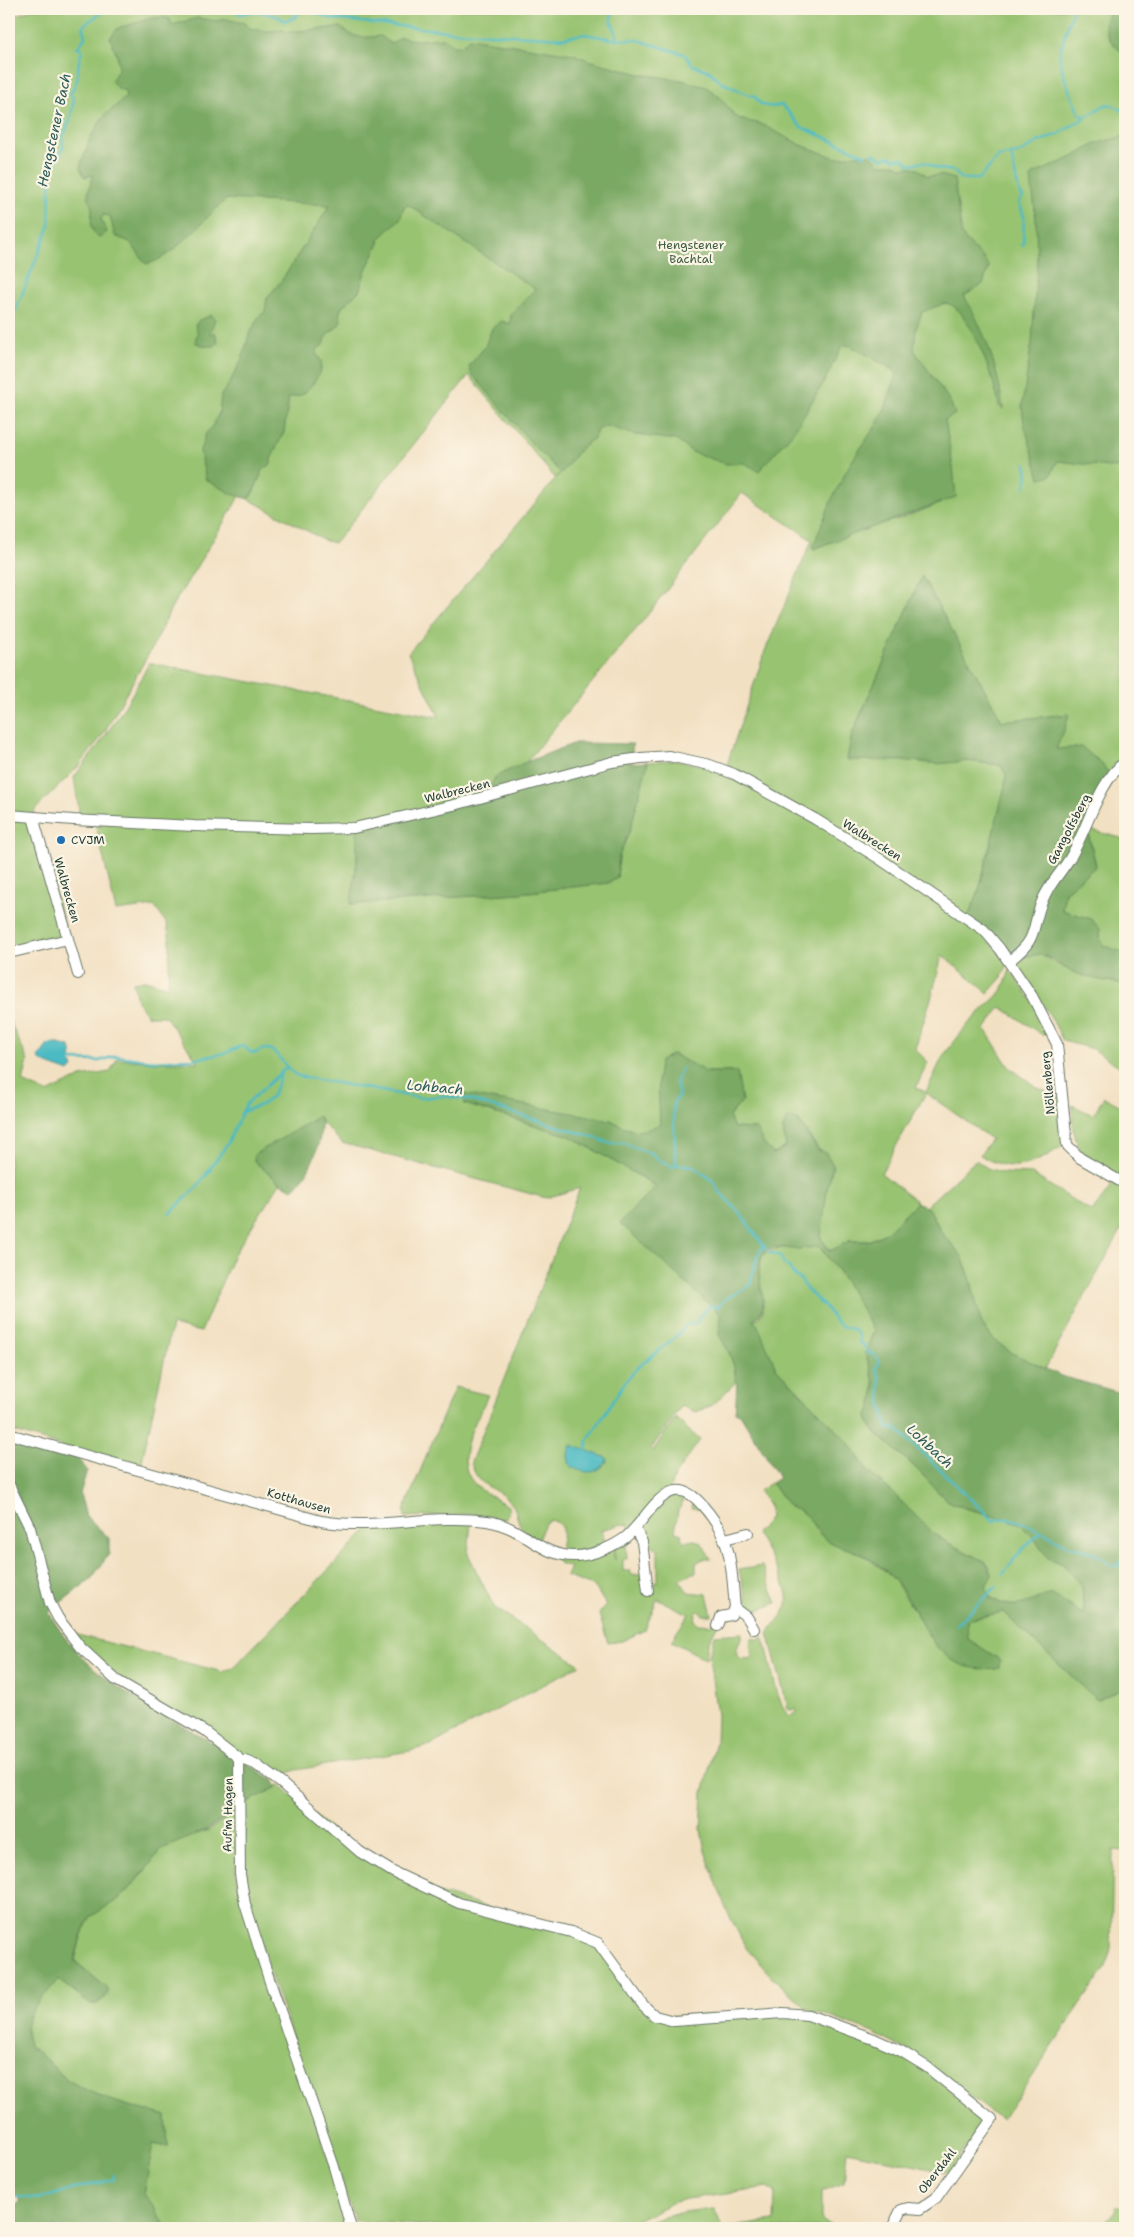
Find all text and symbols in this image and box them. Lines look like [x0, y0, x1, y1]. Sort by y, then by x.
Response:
water label: Hengstener Bach [33, 71, 75, 189]
park label: Hengstener Bachtal [658, 237, 725, 267]
street label: Walbrecken [423, 775, 491, 807]
street label: Gangolfsberg [1044, 791, 1094, 867]
street label: Walbrecken [839, 815, 905, 865]
place label: CVJM [71, 832, 105, 848]
marker: CVJM [55, 834, 67, 846]
street label: Walbrecken [50, 856, 84, 924]
street label: Nöllenberg [1037, 1051, 1059, 1115]
water label: Lohbach [406, 1076, 464, 1098]
water label: Lohbach [903, 1420, 957, 1472]
street label: Kotthausen [265, 1484, 333, 1518]
street label: Auf'm Hagen [219, 1778, 237, 1852]
street label: Oberdahl [914, 2145, 960, 2197]

